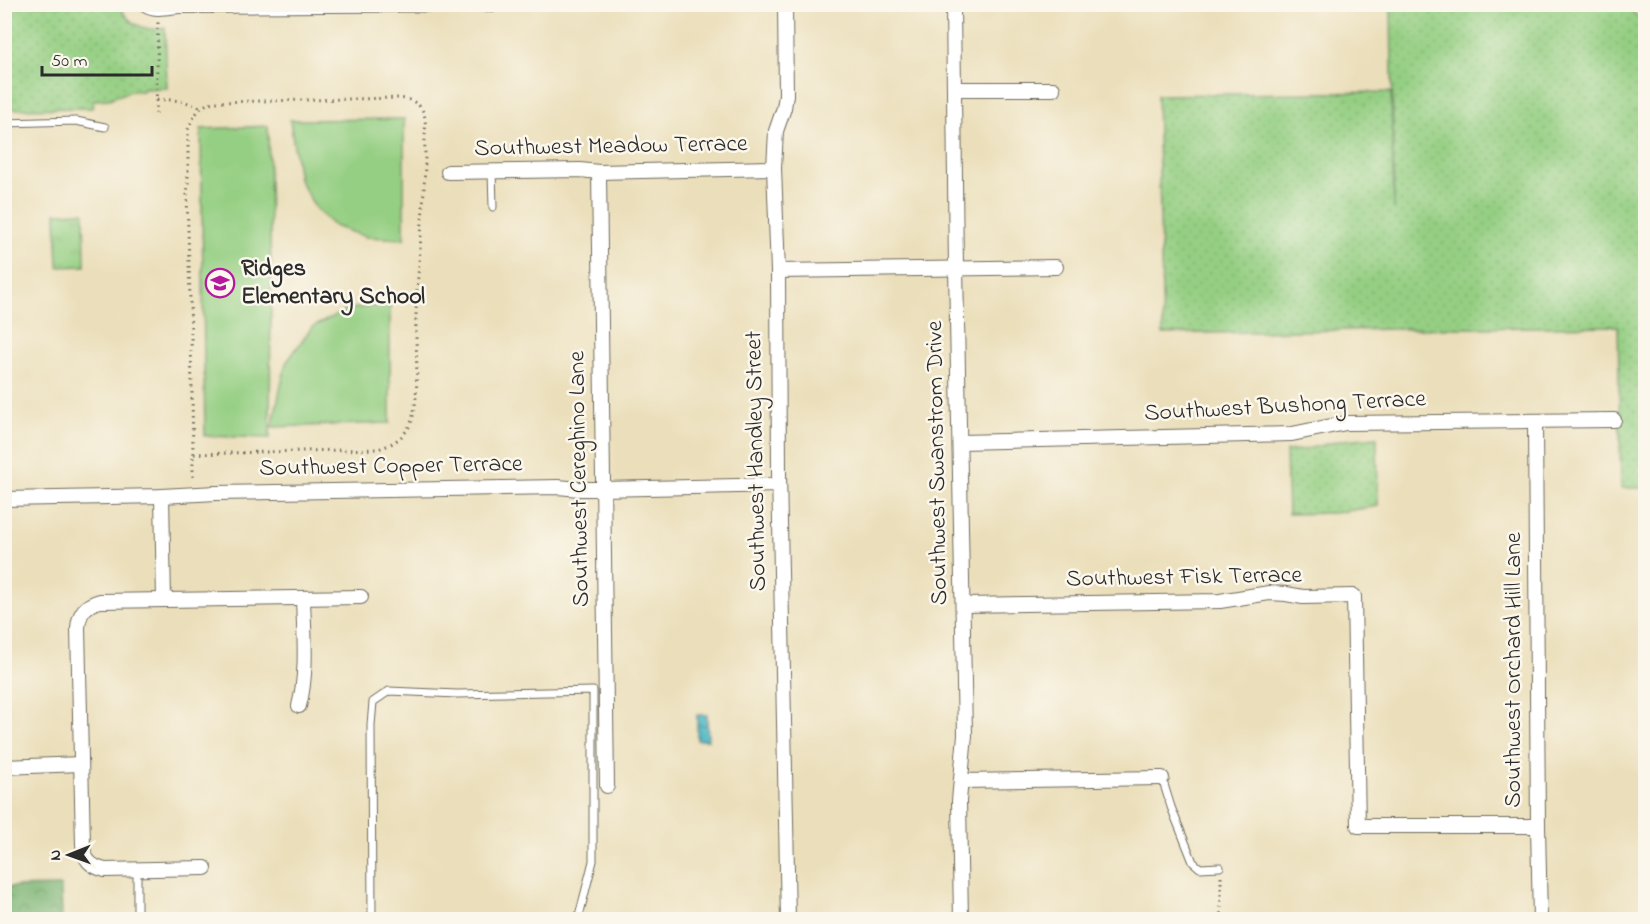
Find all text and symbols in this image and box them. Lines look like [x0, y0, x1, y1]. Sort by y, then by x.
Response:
scale bar [42, 39, 152, 77]
text: 50 m [51, 49, 88, 75]
street label: Southwest Meadow Terrace [474, 127, 748, 167]
place label: Ridges Elementary School [241, 252, 425, 316]
school or university icon: Ridges Elementary School [204, 267, 236, 299]
street label: Southwest Swanstrom Drive [918, 320, 958, 606]
street label: Southwest Handley Street [737, 330, 778, 592]
street label: Southwest Cereghino Lane [560, 350, 600, 607]
street label: Southwest Bushong Terrace [1143, 382, 1427, 432]
street label: Southwest Copper Terrace [259, 447, 523, 487]
street label: Southwest Orchard Hill Lane [1497, 532, 1532, 808]
street label: Southwest Fisk Terrace [1066, 558, 1303, 598]
north arrow [39, 825, 99, 885]
text: N [44, 849, 68, 861]

